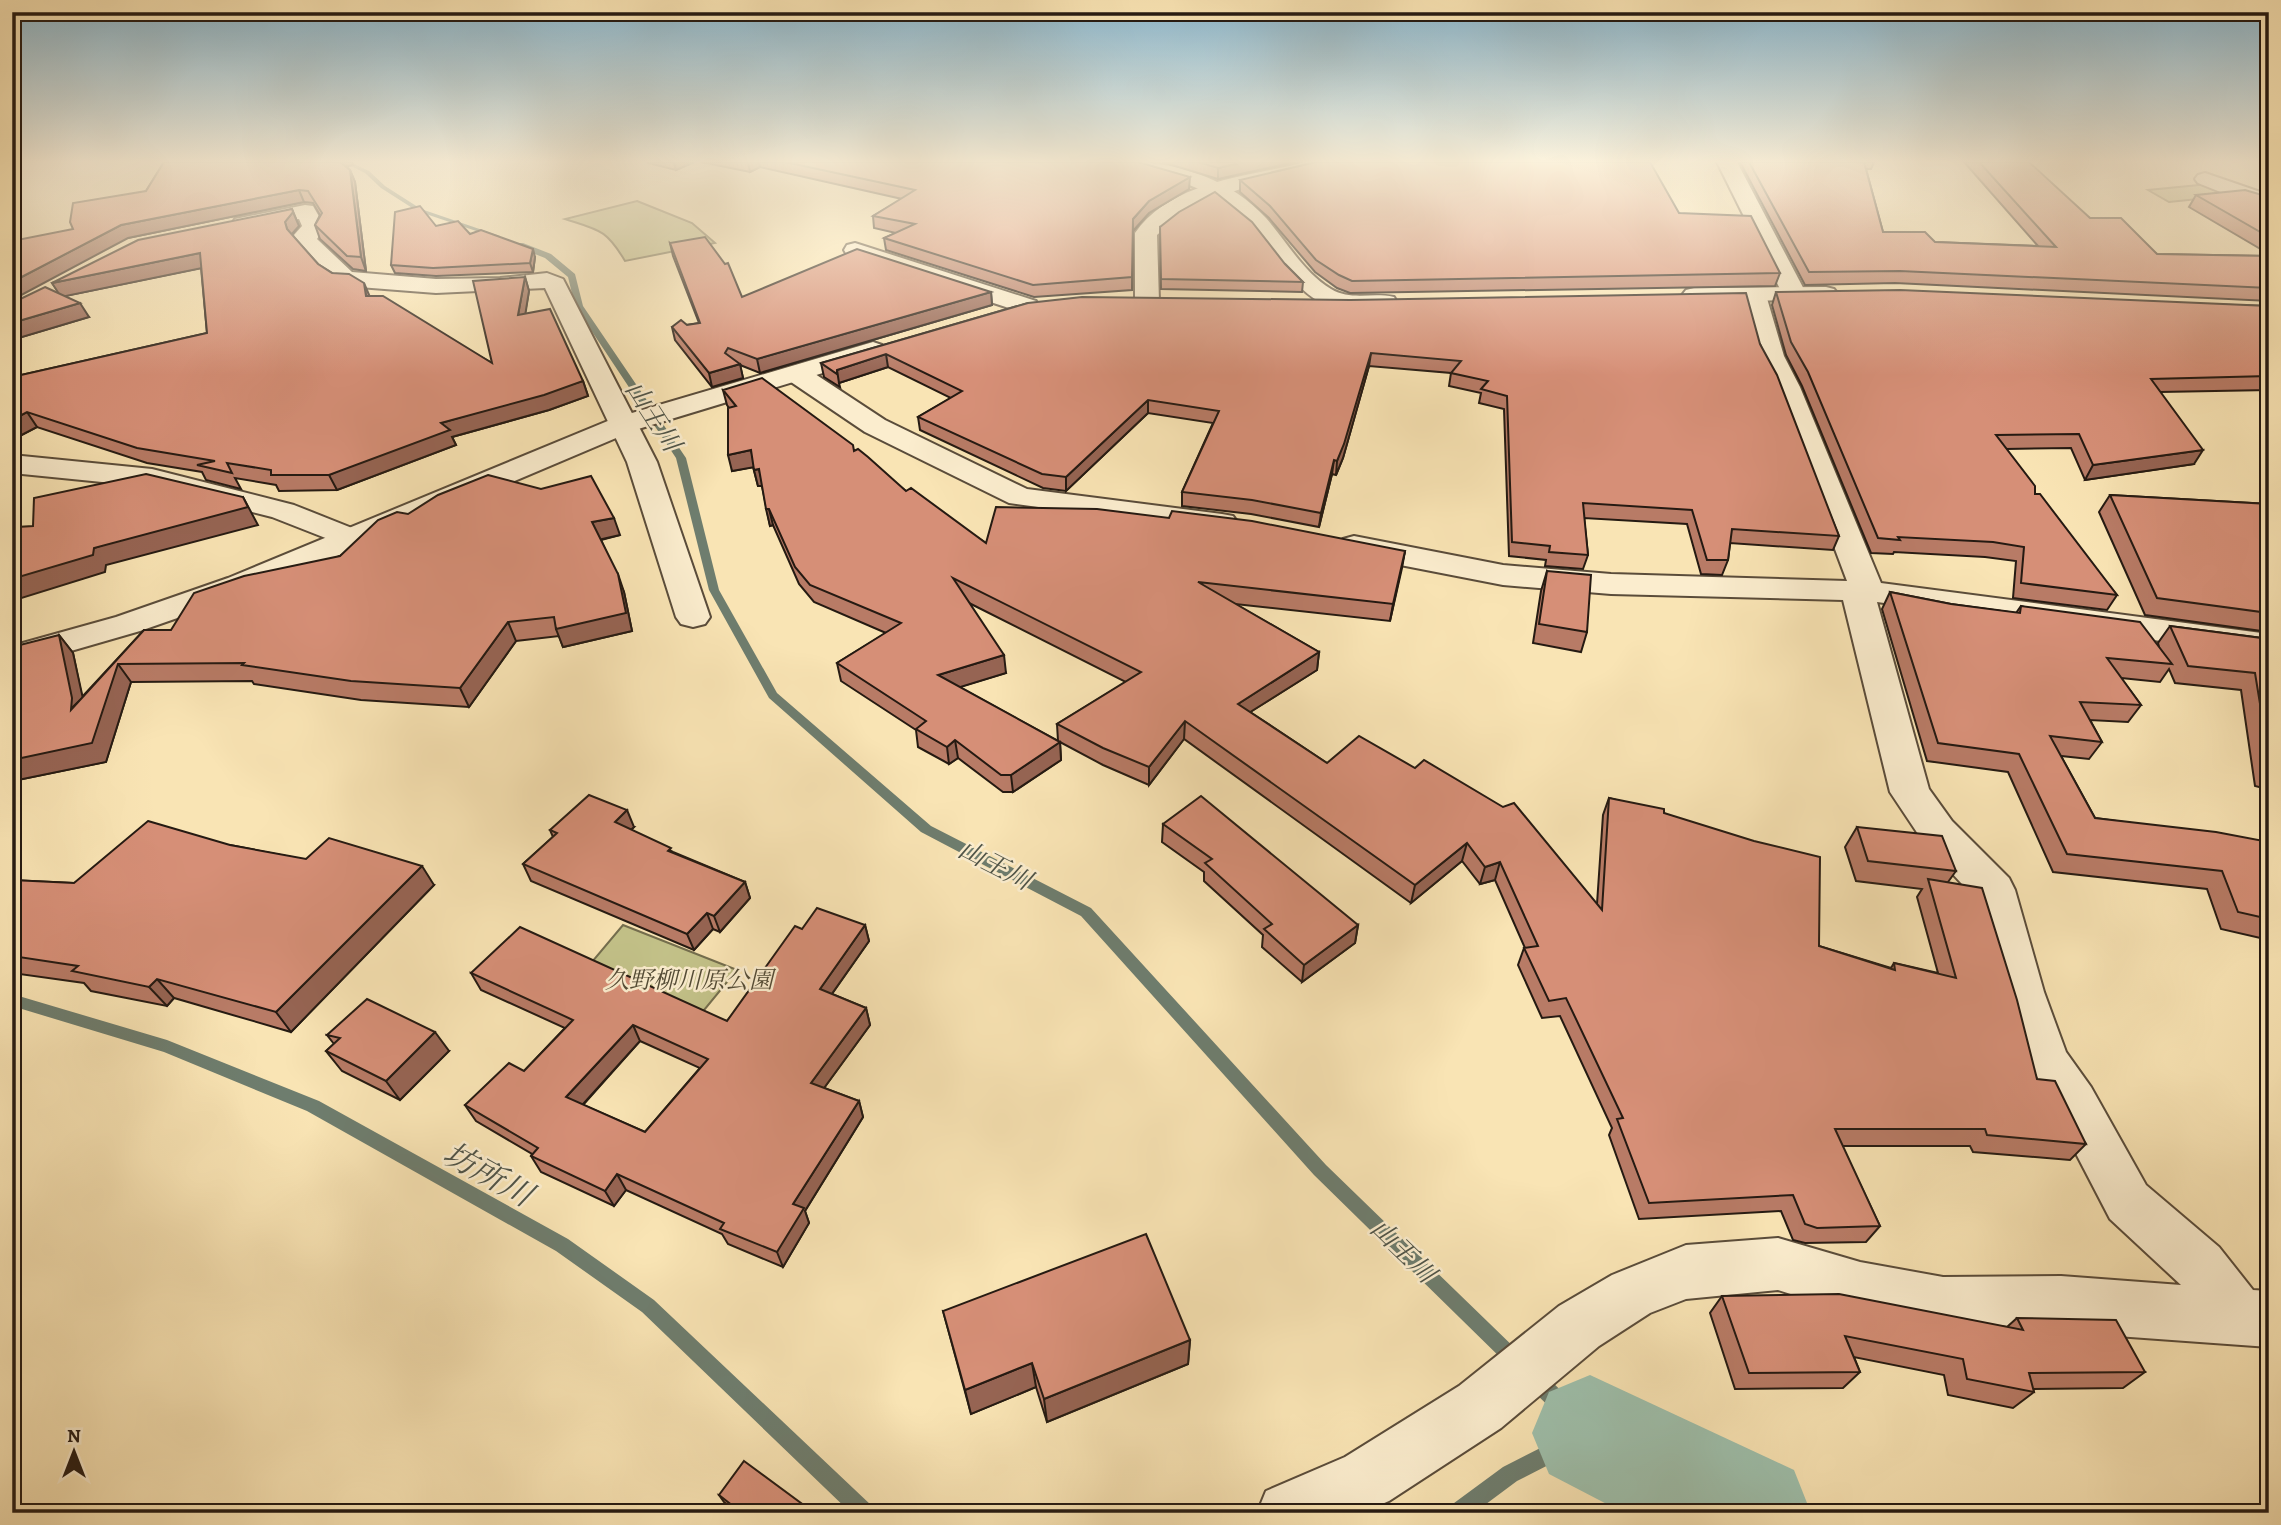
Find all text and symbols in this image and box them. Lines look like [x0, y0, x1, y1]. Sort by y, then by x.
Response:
water label: 山王川 [617, 374, 691, 461]
water label: 山王川 [952, 832, 1040, 900]
park label: 久野柳川原公園 [605, 964, 777, 996]
water label: 坊所川 [435, 1131, 543, 1218]
water label: 山王川 [1363, 1211, 1445, 1293]
north arrow [38, 1416, 108, 1486]
text: N [67, 1423, 81, 1449]

